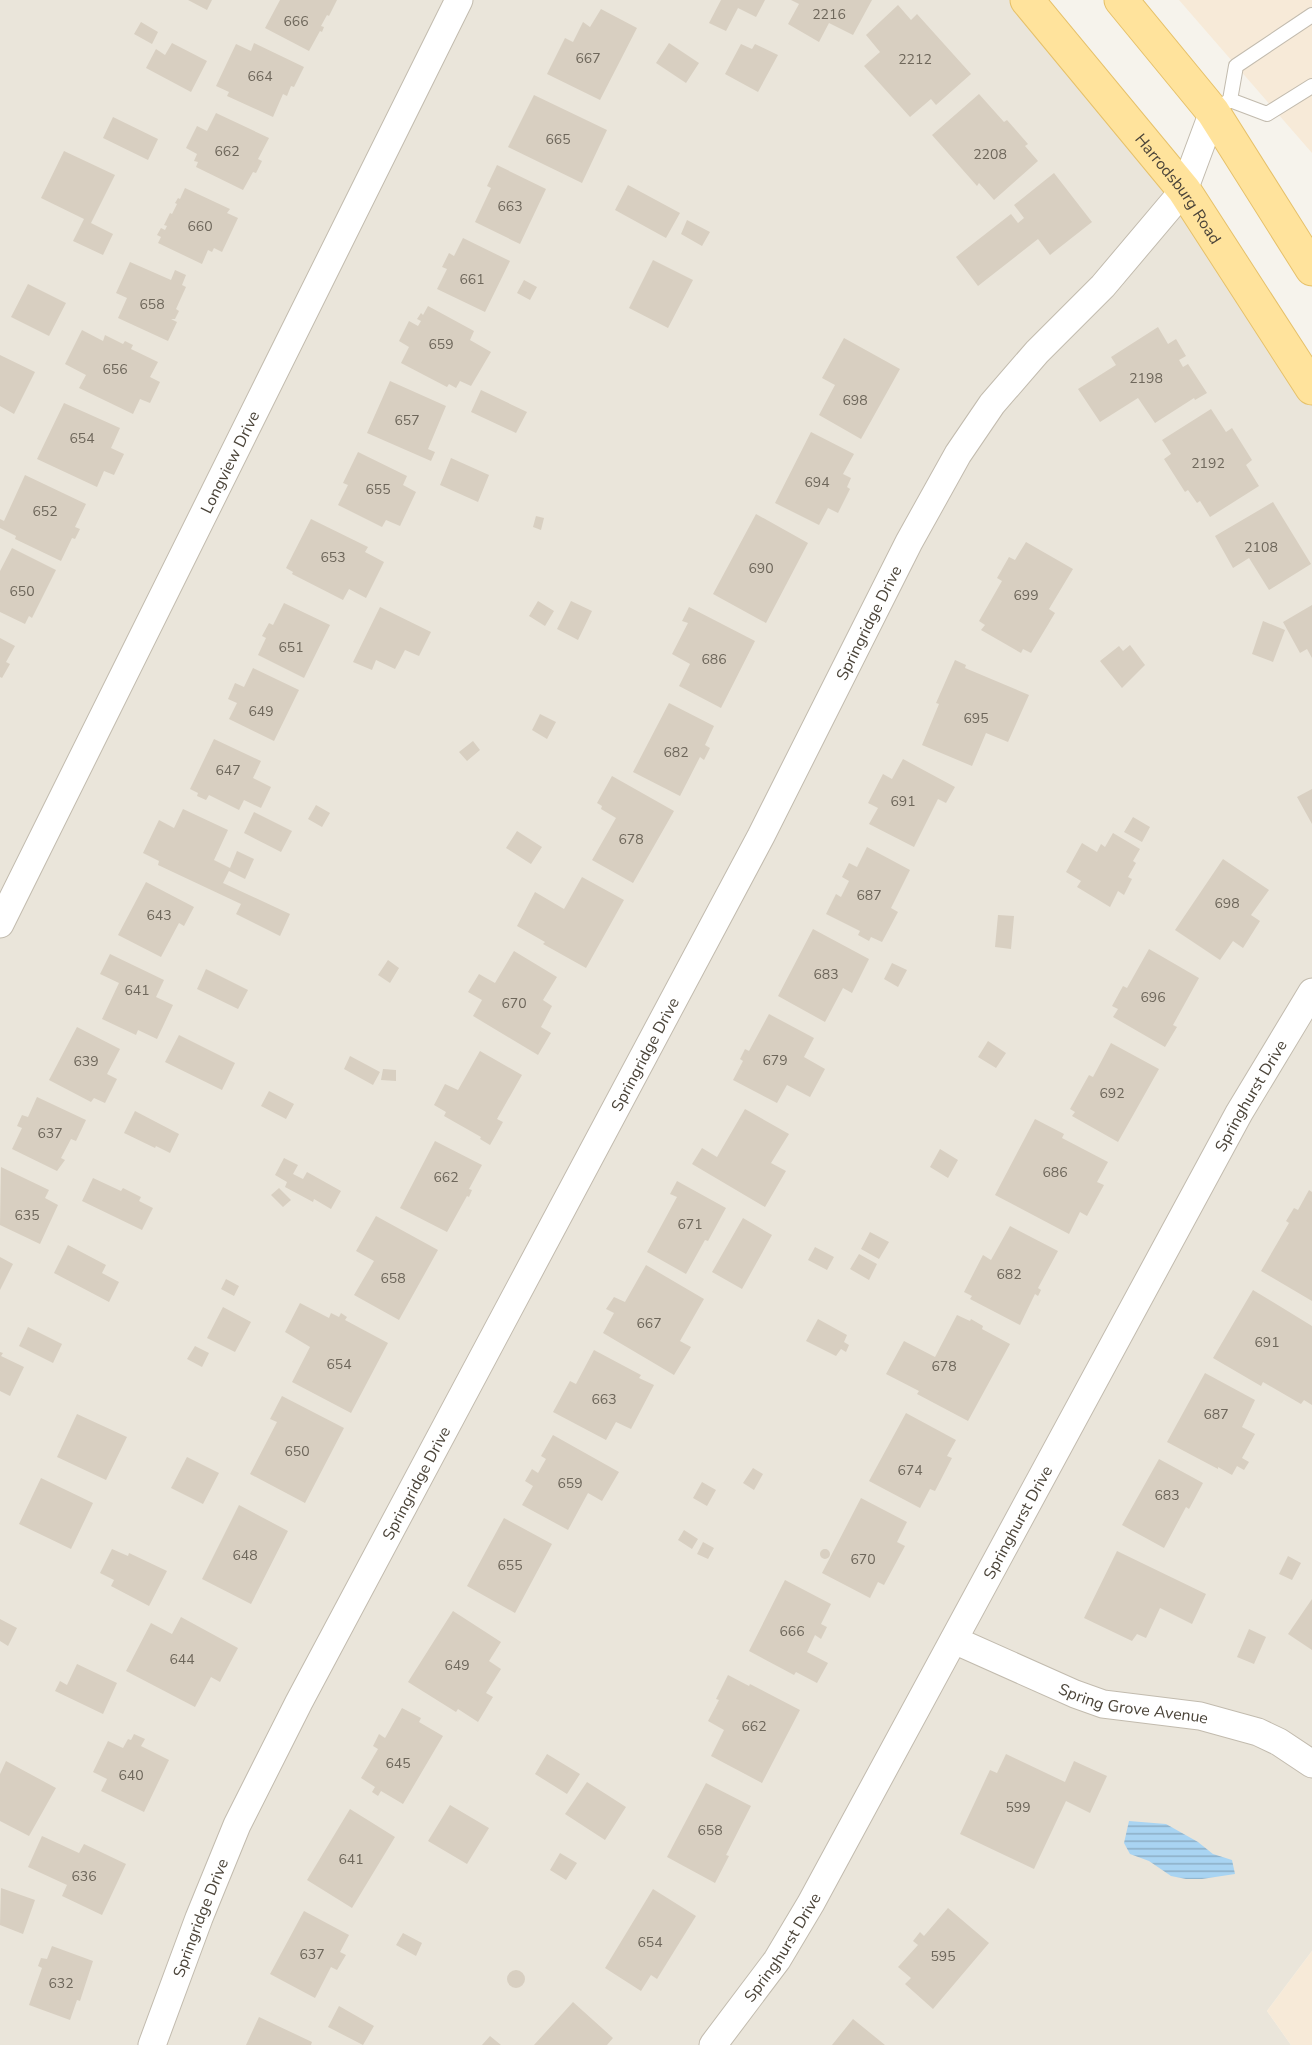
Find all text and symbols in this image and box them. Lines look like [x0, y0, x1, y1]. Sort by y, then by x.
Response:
house number: 2216 [812, 5, 846, 24]
house number: 666 [283, 12, 309, 31]
house number: 667 [575, 49, 601, 68]
house number: 2212 [898, 50, 932, 69]
house number: 664 [247, 67, 273, 86]
street label: Harrodsburg Road [1130, 129, 1226, 248]
house number: 665 [545, 130, 571, 149]
house number: 662 [214, 142, 240, 161]
house number: 2208 [973, 145, 1007, 164]
house number: 663 [497, 197, 523, 216]
house number: 660 [187, 217, 213, 236]
house number: 661 [459, 270, 485, 289]
house number: 658 [139, 295, 165, 314]
house number: 659 [428, 335, 454, 354]
house number: 656 [102, 360, 128, 379]
house number: 2198 [1129, 369, 1163, 388]
house number: 698 [842, 391, 868, 410]
street label: Longview Drive [196, 407, 265, 517]
house number: 657 [394, 411, 420, 430]
house number: 654 [69, 429, 95, 448]
house number: 2192 [1191, 454, 1225, 473]
house number: 694 [804, 473, 830, 492]
house number: 655 [365, 480, 391, 499]
house number: 652 [32, 502, 58, 521]
house number: 2108 [1244, 538, 1278, 557]
house number: 653 [320, 548, 346, 567]
house number: 690 [748, 559, 774, 578]
street label: Springridge Drive [831, 562, 907, 684]
house number: 650 [9, 582, 35, 601]
house number: 699 [1013, 586, 1039, 605]
house number: 651 [278, 638, 304, 657]
house number: 686 [701, 650, 727, 669]
house number: 649 [248, 702, 274, 721]
house number: 695 [963, 709, 989, 728]
house number: 682 [663, 743, 689, 762]
house number: 647 [215, 761, 241, 780]
house number: 691 [890, 792, 916, 811]
house number: 678 [618, 830, 644, 849]
house number: 687 [856, 886, 882, 905]
house number: 698 [1214, 894, 1240, 913]
house number: 643 [146, 906, 172, 925]
house number: 683 [813, 965, 839, 984]
house number: 641 [124, 981, 150, 1000]
house number: 696 [1140, 988, 1166, 1007]
house number: 670 [501, 994, 527, 1013]
street label: Springridge Drive [606, 994, 685, 1115]
street label: Springhurst Drive [1210, 1036, 1293, 1156]
house number: 679 [762, 1051, 788, 1070]
house number: 639 [73, 1052, 99, 1071]
house number: 692 [1099, 1084, 1125, 1103]
house number: 637 [37, 1124, 63, 1143]
house number: 686 [1042, 1163, 1068, 1182]
house number: 662 [433, 1168, 459, 1187]
house number: 635 [14, 1206, 40, 1225]
house number: 671 [677, 1215, 703, 1234]
house number: 682 [996, 1265, 1022, 1284]
house number: 658 [380, 1269, 406, 1288]
house number: 667 [636, 1314, 662, 1333]
house number: 691 [1254, 1333, 1280, 1352]
house number: 654 [326, 1355, 352, 1374]
house number: 678 [931, 1357, 957, 1376]
house number: 663 [591, 1390, 617, 1409]
house number: 687 [1203, 1405, 1229, 1424]
street label: Springridge Drive [377, 1423, 456, 1544]
house number: 650 [284, 1442, 310, 1461]
house number: 674 [897, 1461, 923, 1480]
street label: Springhurst Drive [979, 1462, 1058, 1583]
house number: 659 [557, 1474, 583, 1493]
house number: 683 [1154, 1486, 1180, 1505]
house number: 648 [232, 1546, 258, 1565]
house number: 670 [850, 1550, 876, 1569]
house number: 655 [497, 1556, 523, 1575]
house number: 666 [779, 1622, 805, 1641]
house number: 644 [169, 1650, 195, 1669]
house number: 649 [444, 1656, 470, 1675]
street label: Spring Grove Avenue [1055, 1678, 1211, 1730]
house number: 662 [741, 1717, 767, 1736]
house number: 645 [385, 1754, 411, 1773]
house number: 640 [118, 1766, 144, 1785]
house number: 599 [1005, 1798, 1031, 1817]
house number: 658 [697, 1821, 723, 1840]
house number: 641 [338, 1850, 364, 1869]
street label: Springridge Drive [168, 1855, 234, 1981]
house number: 636 [71, 1867, 97, 1886]
street label: Springhurst Drive [739, 1889, 826, 2007]
house number: 654 [637, 1933, 663, 1952]
house number: 637 [299, 1945, 325, 1964]
house number: 595 [930, 1947, 956, 1966]
house number: 632 [48, 1974, 74, 1993]

